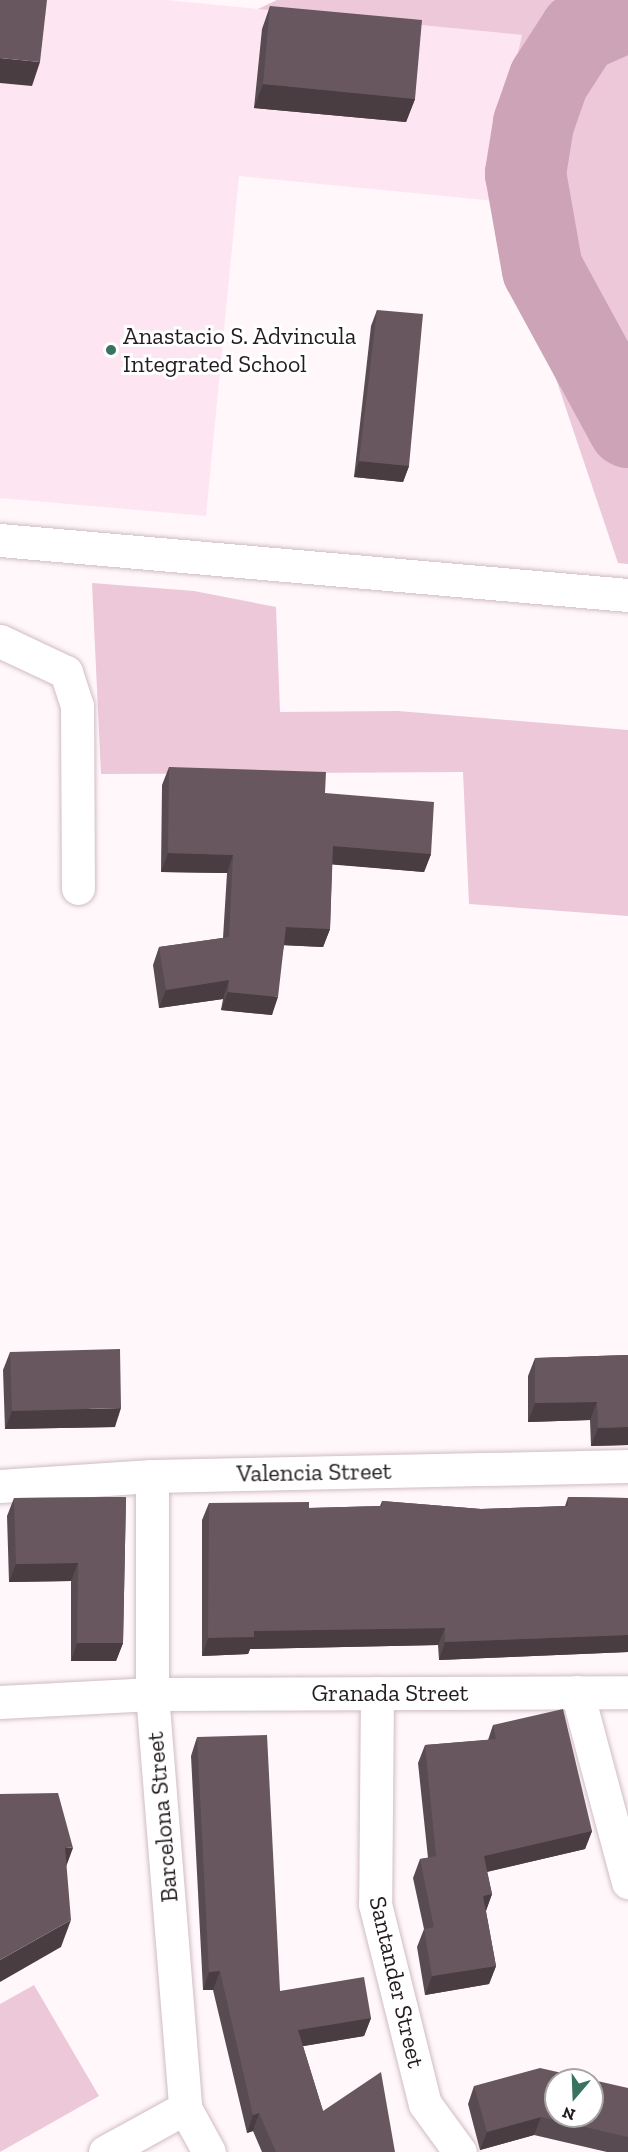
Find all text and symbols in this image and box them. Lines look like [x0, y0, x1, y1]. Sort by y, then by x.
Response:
place label: Anastacio S. Advincula Integrated School [123, 322, 357, 378]
marker: Anastacio S. Advincula Integrated School [104, 343, 118, 357]
street label: Valencia Street [236, 1456, 392, 1488]
street label: Granada Street [311, 1679, 469, 1707]
street label: Barcelona Street [140, 1730, 184, 1904]
street label: Santander Street [363, 1893, 431, 2071]
north arrow [544, 2068, 604, 2128]
text: N [560, 2103, 577, 2125]

